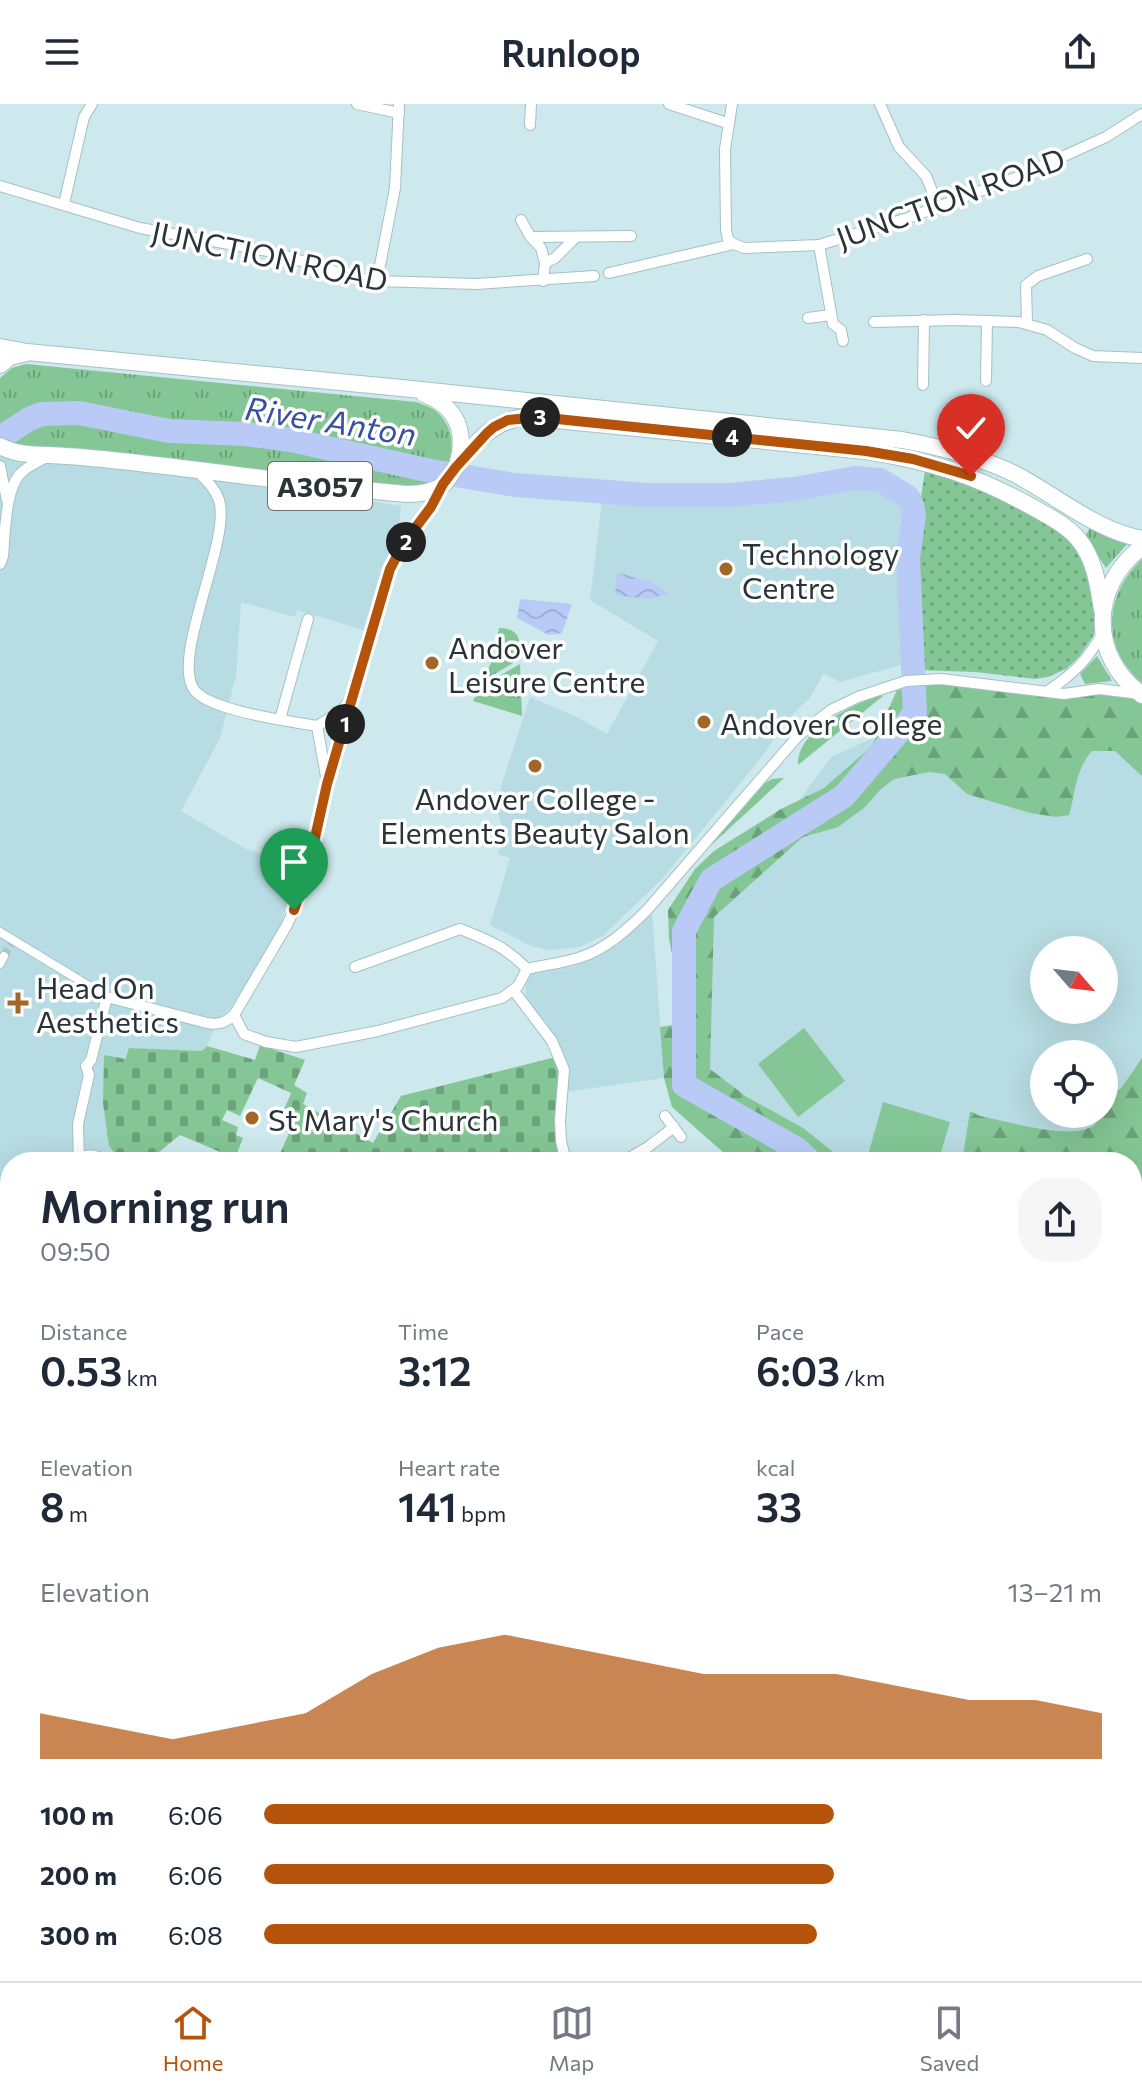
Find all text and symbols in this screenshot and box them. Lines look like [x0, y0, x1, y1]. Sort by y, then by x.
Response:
icon: menu [40, 30, 84, 74]
text: Runloop [501, 30, 641, 74]
icon: share [1058, 30, 1102, 74]
street label: JUNCTION ROAD [831, 139, 1069, 255]
street label: JUNCTION ROAD [149, 212, 391, 298]
water label: River Anton [243, 387, 419, 453]
pin [937, 394, 1005, 476]
pin: 3 [520, 397, 560, 437]
text: 3 [534, 403, 546, 430]
icon: check [949, 406, 993, 450]
pin: 4 [712, 417, 752, 457]
text: 4 [725, 423, 739, 450]
road number: A3057 [268, 462, 372, 510]
pin: 2 [386, 522, 426, 562]
text: 2 [400, 528, 412, 555]
place label: Technology Centre [742, 534, 899, 605]
marker: Technology Centre [717, 560, 735, 578]
place label: Andover Leisure Centre [448, 628, 645, 699]
marker: Andover Leisure Centre [423, 654, 441, 672]
pin: 1 [325, 704, 365, 744]
place label: Andover College [720, 704, 942, 741]
text: 1 [340, 710, 350, 737]
marker: Andover College [695, 713, 713, 731]
marker: Andover College - Elements Beauty Salon [526, 757, 544, 775]
place label: Andover College - Elements Beauty Salon [380, 779, 690, 850]
pin [260, 828, 328, 910]
icon: arrive [272, 840, 316, 884]
north arrow [1030, 936, 1118, 1024]
map controls [1030, 936, 1118, 1128]
place label: Head On Aesthetics [36, 968, 179, 1039]
marker: Head On Aesthetics [7, 992, 29, 1014]
button: locate [1030, 1040, 1118, 1128]
place label: St Mary's Church [268, 1100, 498, 1137]
marker: St Mary's Church [243, 1109, 261, 1127]
text: Morning run [40, 1178, 290, 1232]
button: share [1018, 1178, 1102, 1262]
text: 09:50 [40, 1235, 111, 1266]
text: Distance [40, 1318, 127, 1345]
text: Time [398, 1318, 449, 1345]
text: Pace [756, 1318, 804, 1345]
text: 0.53 [40, 1345, 122, 1394]
text: 3:12 [398, 1345, 472, 1394]
text: 6:03 [756, 1345, 840, 1394]
text: km [122, 1364, 158, 1391]
text: /km [840, 1364, 885, 1391]
text: Elevation [40, 1454, 133, 1481]
text: Heart rate [398, 1454, 500, 1481]
text: kcal [756, 1454, 795, 1481]
text: 8 [40, 1481, 65, 1530]
text: 141 [398, 1481, 457, 1530]
text: 33 [756, 1481, 802, 1530]
text: m [65, 1500, 88, 1527]
text: bpm [457, 1500, 506, 1527]
text: Elevation [40, 1576, 150, 1607]
text: 13–21 m [1008, 1576, 1102, 1607]
text: 100 m [40, 1799, 114, 1830]
text: 6:06 [168, 1799, 223, 1830]
text: 200 m [40, 1859, 117, 1890]
text: 6:06 [168, 1859, 223, 1890]
text: 300 m [40, 1919, 117, 1950]
text: 6:08 [168, 1919, 223, 1950]
tab: Home [163, 2001, 223, 2076]
tab: Map [549, 2001, 594, 2076]
tab: Saved [920, 2001, 979, 2076]

